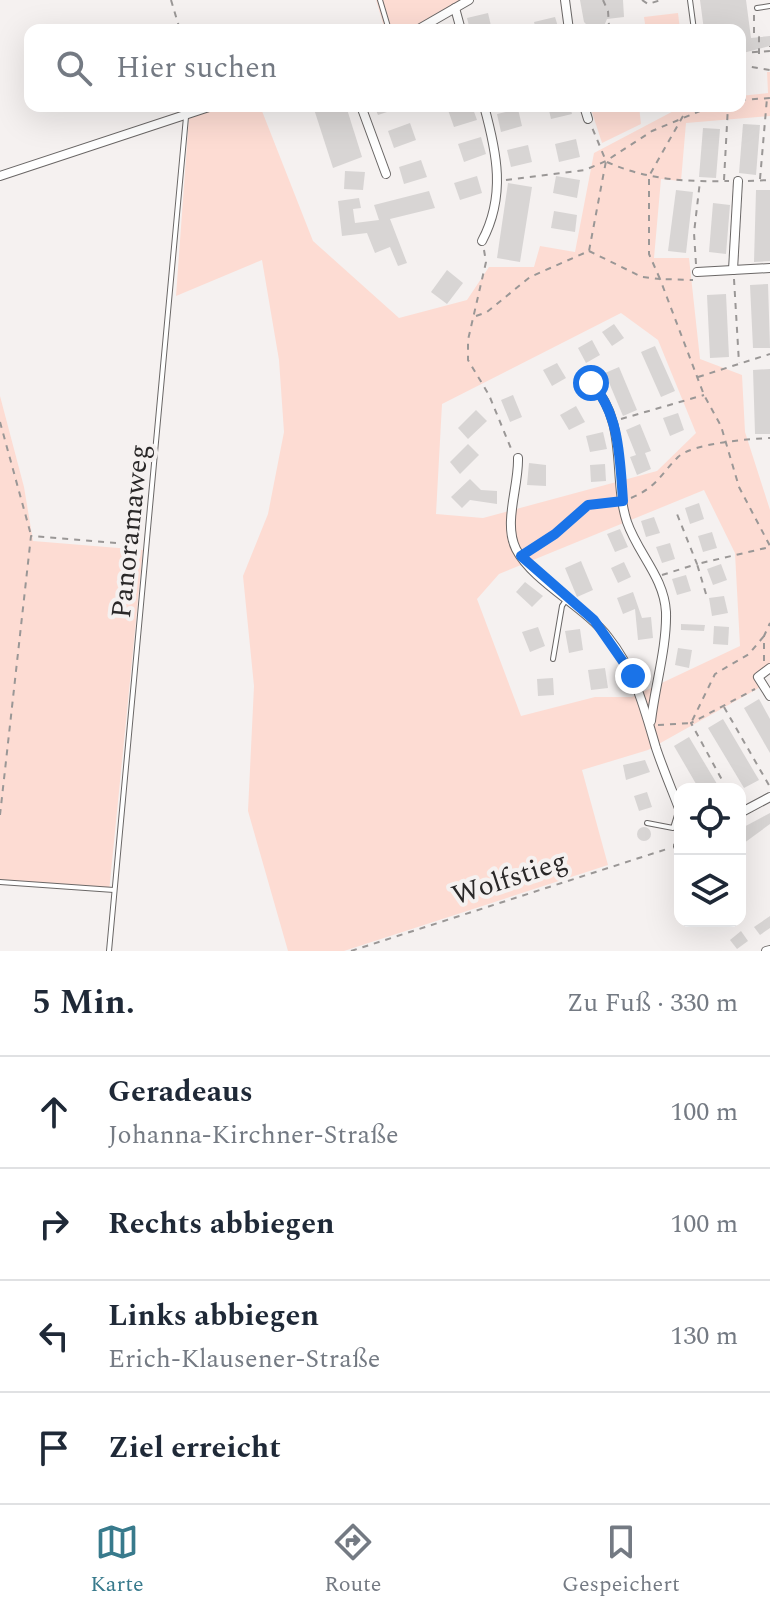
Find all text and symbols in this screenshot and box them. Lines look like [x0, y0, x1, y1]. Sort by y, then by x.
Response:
search box [24, 24, 746, 112]
text: Hier suchen [116, 45, 277, 91]
icon: search [52, 46, 96, 90]
route start [573, 365, 609, 401]
street label: Panoramaweg [100, 442, 161, 620]
route end [615, 658, 651, 694]
map controls [674, 783, 746, 927]
button: locate [674, 783, 746, 855]
street label: Wolfstieg [446, 840, 573, 917]
button: layers [674, 855, 746, 927]
text: 5 Min. [32, 977, 135, 1029]
text: Zu Fuß · 330 m [567, 983, 738, 1023]
text: Geradeaus [108, 1069, 253, 1115]
icon: ahead [32, 1090, 76, 1134]
text: 100 m [670, 1092, 738, 1132]
text: Johanna-Kirchner-Straße [108, 1115, 399, 1155]
text: Rechts abbiegen [108, 1201, 335, 1247]
icon: right [32, 1202, 76, 1246]
text: 100 m [670, 1204, 738, 1244]
text: Links abbiegen [108, 1293, 319, 1339]
icon: left [32, 1314, 76, 1358]
text: 130 m [670, 1316, 738, 1356]
text: Erich-Klausener-Straße [108, 1339, 380, 1379]
text: Ziel erreicht [108, 1425, 281, 1471]
icon: arrive [32, 1426, 76, 1470]
tab: Karte [90, 1520, 144, 1601]
tab: Route [324, 1520, 381, 1601]
tab: Gespeichert [562, 1520, 680, 1601]

